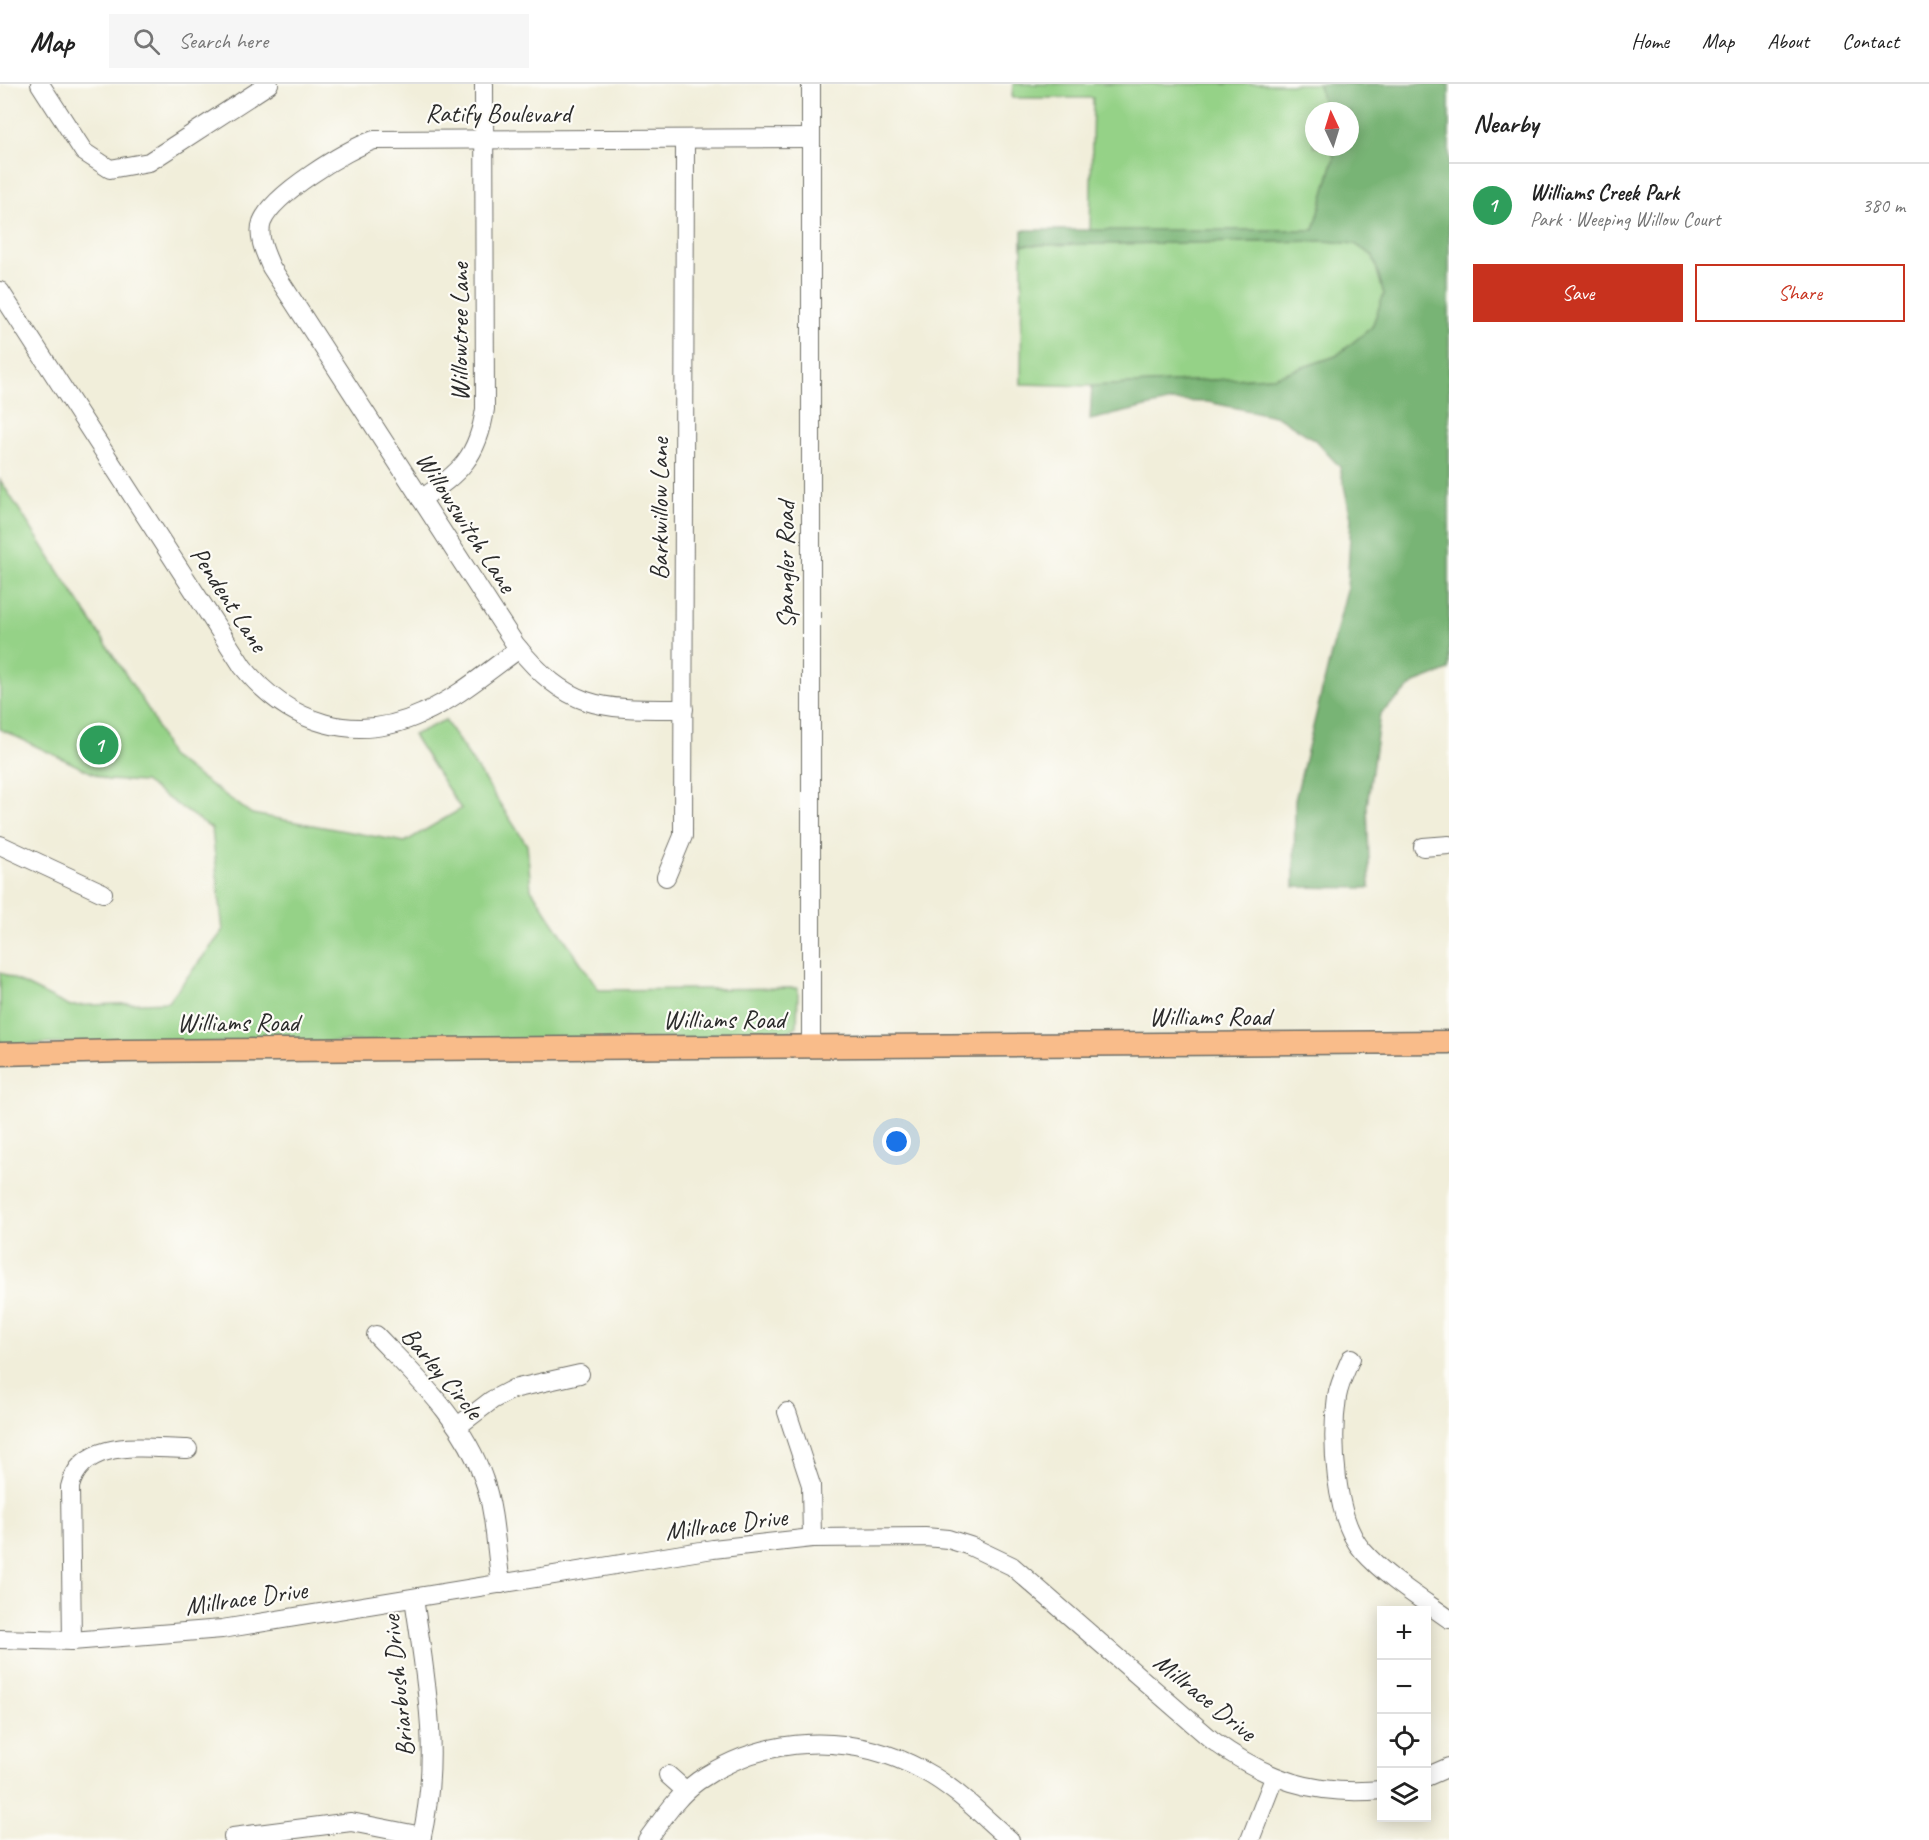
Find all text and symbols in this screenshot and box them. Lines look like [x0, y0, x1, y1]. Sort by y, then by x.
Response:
search box [109, 14, 529, 68]
text: Map [30, 24, 73, 59]
icon: search [130, 25, 163, 58]
text: Search here [178, 27, 268, 55]
text: Home [1631, 28, 1669, 54]
text: Map [1702, 28, 1734, 54]
text: About [1767, 28, 1809, 54]
text: Contact [1842, 28, 1899, 54]
street label: Ratify Boulevard [425, 97, 575, 130]
north arrow [1305, 102, 1359, 156]
text: Nearby [1473, 107, 1538, 140]
text: Williams Creek Park [1530, 179, 1679, 207]
text: 1 [1488, 193, 1497, 218]
text: 380 m [1862, 193, 1905, 218]
text: Park · Weeping Willow Court [1530, 207, 1720, 232]
street label: Willowtree Lane [443, 261, 476, 401]
button: Save [1473, 264, 1683, 322]
button: Share [1695, 264, 1905, 322]
street label: Barkwillow Lane [643, 436, 676, 580]
street label: Willowswitch Lane [408, 445, 525, 600]
street label: Spangler Road [769, 497, 802, 629]
street label: Pendent Lane [183, 540, 277, 660]
pin: 1 [80, 722, 118, 768]
street label: Williams Road [1149, 1000, 1275, 1033]
street label: Williams Road [663, 1003, 789, 1036]
street label: Williams Road [177, 1006, 303, 1039]
your location [882, 1127, 911, 1156]
street label: Barley Circle [394, 1320, 492, 1428]
street label: Millrace Drive [663, 1500, 790, 1548]
street label: Millrace Drive [183, 1573, 311, 1623]
map controls [1377, 1606, 1431, 1822]
button: + [1377, 1606, 1431, 1660]
street label: Briarbush Drive [374, 1612, 422, 1758]
street label: Millrace Drive [1147, 1646, 1264, 1749]
button: − [1377, 1660, 1431, 1714]
button: locate [1377, 1714, 1431, 1768]
button: layers [1377, 1768, 1431, 1822]

